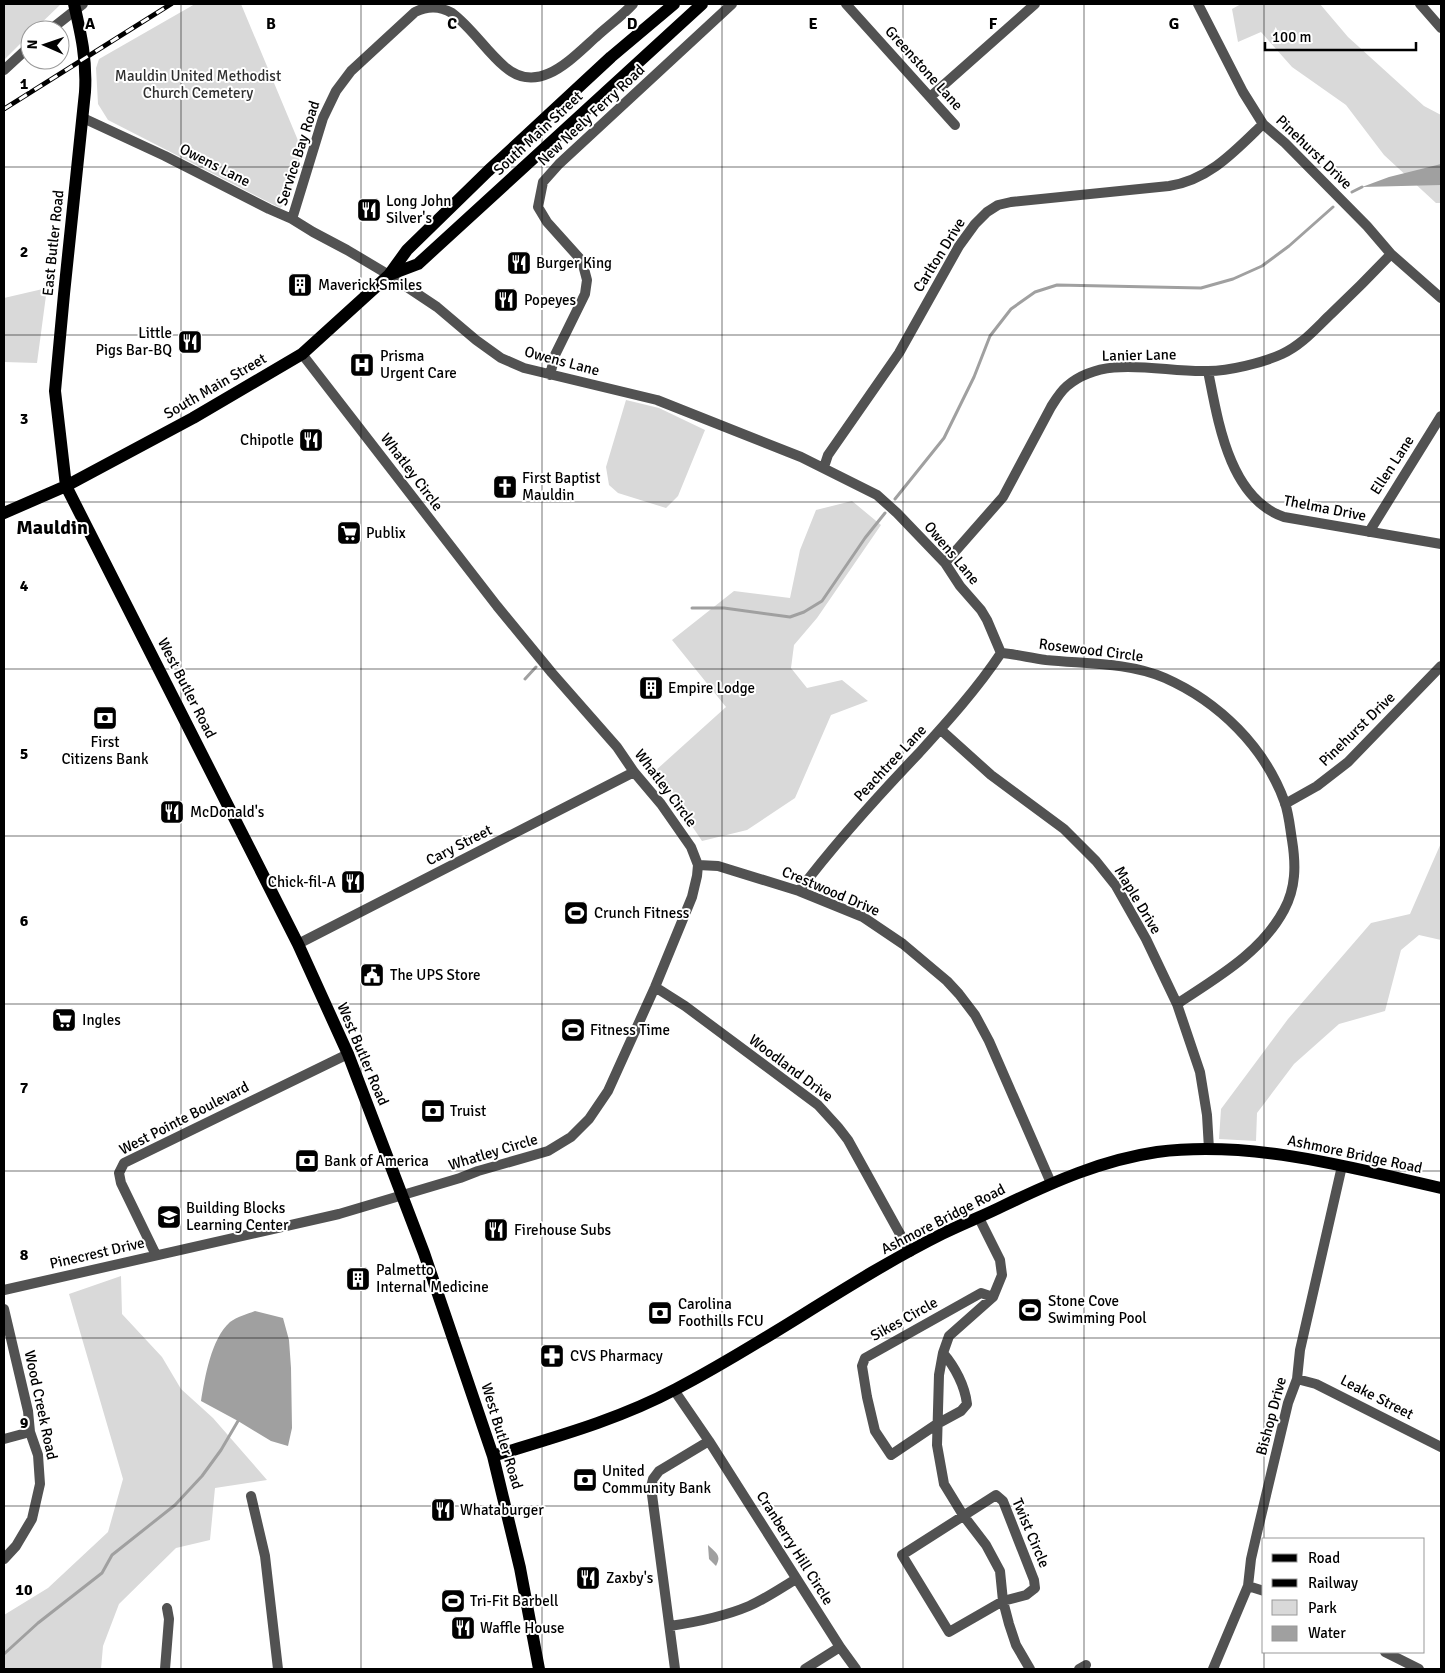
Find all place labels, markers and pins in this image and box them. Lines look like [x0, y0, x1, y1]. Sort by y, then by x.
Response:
place label: Long John Silver's [386, 192, 452, 227]
restaurant icon: Long John Silver's [356, 197, 382, 223]
restaurant icon: Burger King [506, 250, 532, 276]
place label: Burger King [536, 254, 612, 272]
building icon: Maverick Smiles [287, 272, 313, 298]
place label: Maverick Smiles [318, 276, 422, 294]
restaurant icon: Popeyes [493, 287, 519, 313]
place label: Popeyes [524, 291, 577, 309]
place label: Little Pigs Bar-BQ [95, 324, 172, 359]
restaurant icon: Little Pigs Bar-BQ [177, 329, 203, 355]
place label: Prisma Urgent Care [380, 347, 457, 382]
hospital icon: Prisma Urgent Care [349, 352, 375, 378]
restaurant icon: Chipotle [298, 427, 324, 453]
place label: Chipotle [240, 431, 294, 449]
place label: First Baptist Mauldin [522, 469, 600, 504]
church icon: First Baptist Mauldin [492, 474, 518, 500]
supermarket icon: Publix [336, 520, 362, 546]
place label: Publix [366, 524, 406, 542]
building icon: Empire Lodge [638, 675, 664, 701]
place label: Empire Lodge [668, 679, 755, 697]
bank icon: First Citizens Bank [92, 705, 118, 731]
place label: First Citizens Bank [62, 733, 149, 768]
restaurant icon: McDonald's [159, 799, 185, 825]
place label: McDonald's [190, 803, 265, 821]
restaurant icon: Chick-fil-A [340, 869, 366, 895]
place label: Chick-fil-A [268, 873, 336, 891]
sports icon: Crunch Fitness [563, 900, 589, 926]
place label: Crunch Fitness [594, 904, 690, 922]
public building icon: The UPS Store [359, 962, 385, 988]
place label: The UPS Store [390, 966, 481, 984]
supermarket icon: Ingles [51, 1007, 77, 1033]
place label: Ingles [82, 1011, 121, 1029]
sports icon: Fitness Time [560, 1017, 586, 1043]
place label: Fitness Time [590, 1021, 670, 1039]
bank icon: Truist [420, 1098, 446, 1124]
place label: Truist [450, 1102, 486, 1120]
bank icon: Bank of America [294, 1148, 320, 1174]
place label: Bank of America [324, 1152, 429, 1170]
place label: Building Blocks Learning Center [186, 1199, 289, 1234]
school or university icon: Building Blocks Learning Center [156, 1204, 182, 1230]
restaurant icon: Firehouse Subs [483, 1217, 509, 1243]
place label: Firehouse Subs [514, 1221, 612, 1239]
place label: Palmetto Internal Medicine [376, 1261, 489, 1296]
building icon: Palmetto Internal Medicine [345, 1266, 371, 1292]
place label: Stone Cove Swimming Pool [1048, 1292, 1147, 1327]
place label: Carolina Foothills FCU [678, 1295, 764, 1330]
sports icon: Stone Cove Swimming Pool [1017, 1297, 1043, 1323]
bank icon: Carolina Foothills FCU [647, 1300, 673, 1326]
pharmacy icon: CVS Pharmacy [539, 1343, 565, 1369]
place label: CVS Pharmacy [570, 1347, 663, 1365]
place label: United Community Bank [602, 1462, 712, 1497]
bank icon: United Community Bank [572, 1467, 598, 1493]
restaurant icon: Whataburger [430, 1497, 456, 1523]
place label: Whataburger [460, 1501, 544, 1519]
restaurant icon: Zaxby's [575, 1565, 601, 1591]
place label: Zaxby's [606, 1569, 654, 1587]
sports icon: Tri-Fit Barbell [440, 1588, 466, 1614]
place label: Tri-Fit Barbell [470, 1592, 558, 1610]
restaurant icon: Waffle House [450, 1615, 476, 1641]
place label: Waffle House [480, 1619, 565, 1637]

